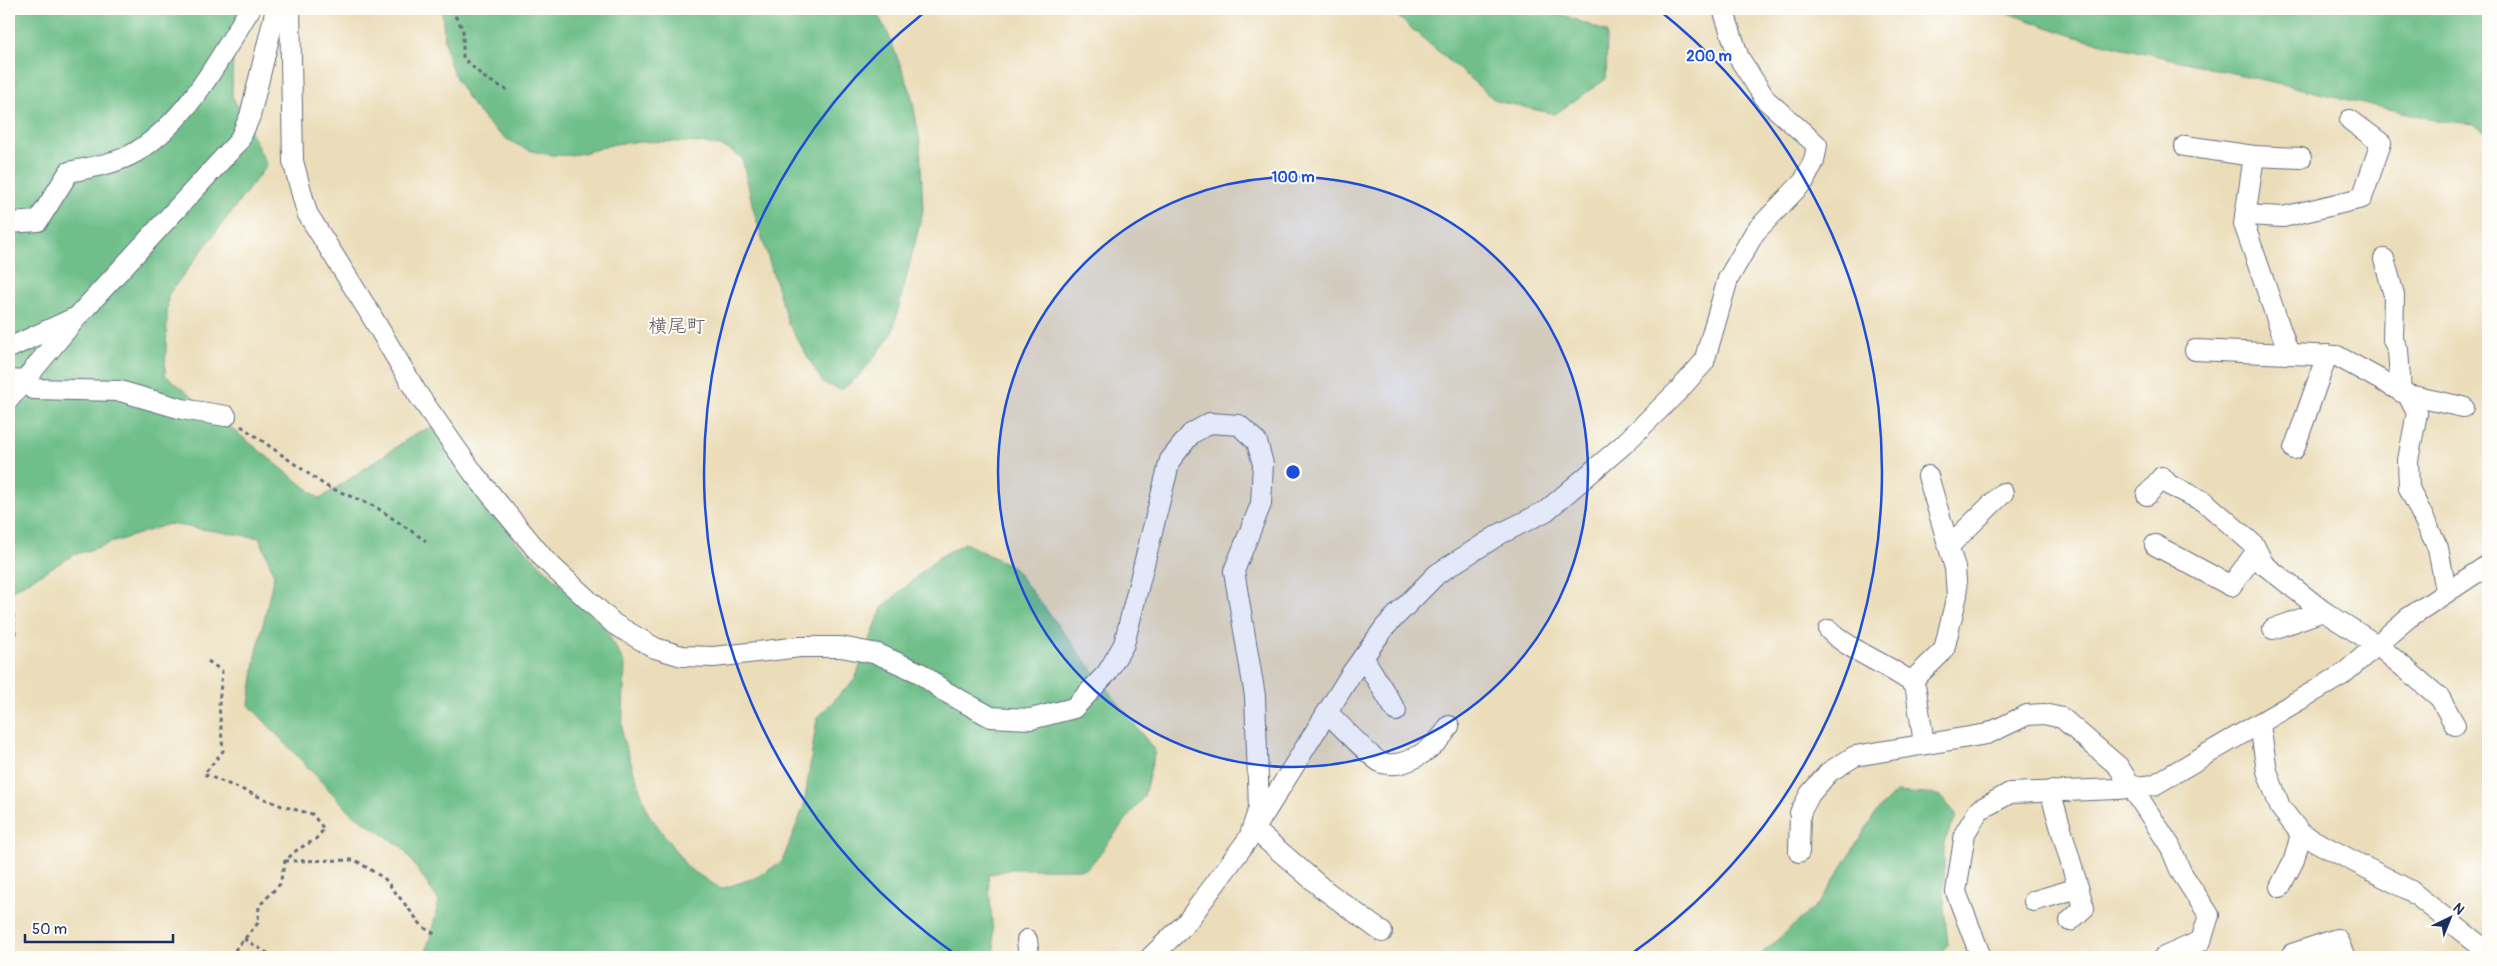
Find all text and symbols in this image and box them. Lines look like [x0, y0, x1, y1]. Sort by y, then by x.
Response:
text: 200 m [1686, 47, 1732, 66]
text: 100 m [1272, 168, 1314, 187]
district label: 横尾町 [648, 314, 706, 338]
centre of rings [1284, 463, 1302, 481]
north arrow [2424, 894, 2474, 944]
text: N [2449, 899, 2468, 918]
scale bar [25, 911, 172, 943]
text: 50 m [32, 920, 67, 939]

